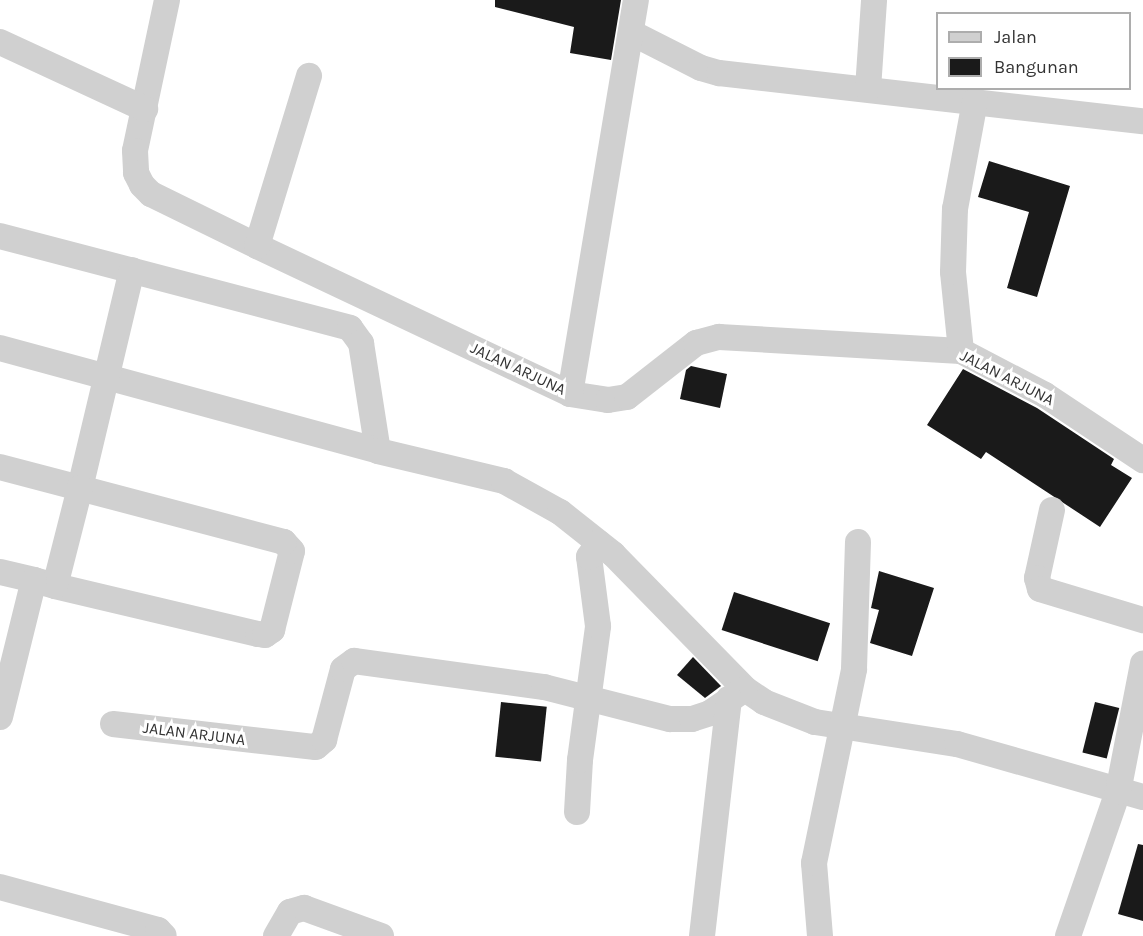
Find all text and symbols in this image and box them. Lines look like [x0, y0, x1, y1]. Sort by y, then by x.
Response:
legend [936, 12, 1131, 90]
text: Jalan [994, 26, 1037, 48]
text: Bangunan [994, 56, 1079, 78]
street label: JALAN ARJUNA [467, 339, 569, 399]
street label: JALAN ARJUNA [957, 346, 1057, 410]
street label: JALAN ARJUNA [142, 718, 246, 750]

